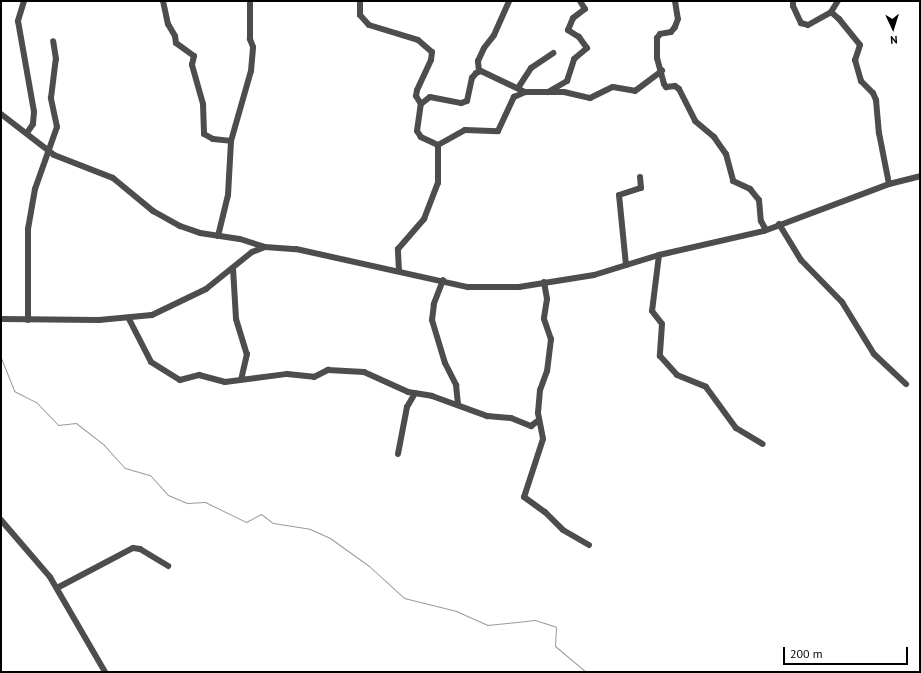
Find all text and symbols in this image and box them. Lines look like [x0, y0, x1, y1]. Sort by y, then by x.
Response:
north arrow [873, 8, 913, 48]
text: N [890, 33, 898, 47]
scale bar [785, 639, 910, 665]
text: 200 m [790, 646, 823, 661]

